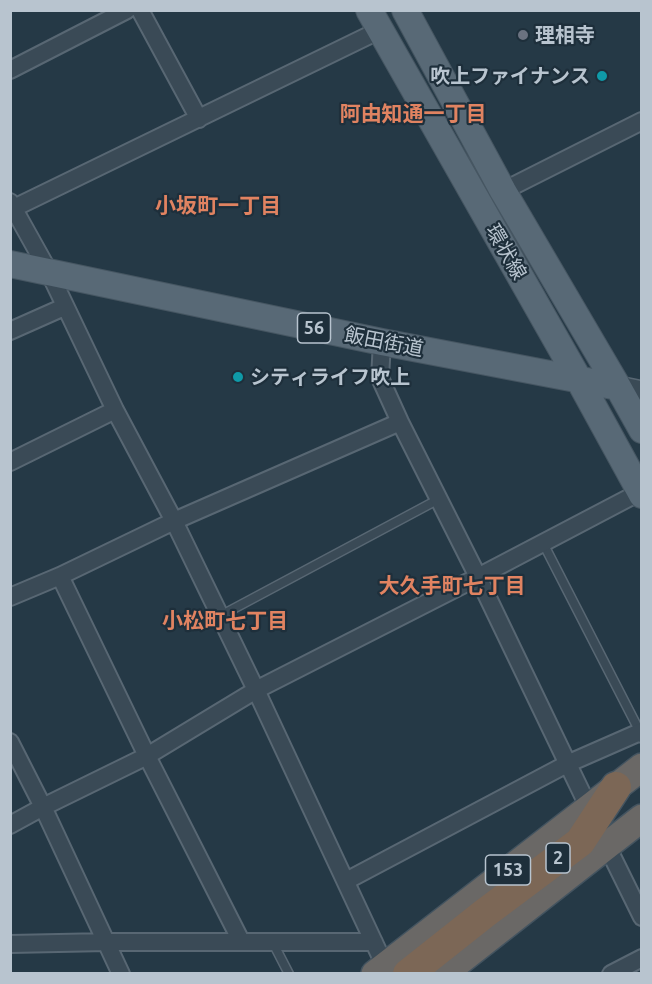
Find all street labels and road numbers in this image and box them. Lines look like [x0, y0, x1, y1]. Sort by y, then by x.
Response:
street label: 環状線 [481, 220, 531, 284]
road number: 56 [298, 313, 330, 343]
street label: 飯田街道 [342, 323, 426, 361]
road number: 2 [546, 843, 570, 873]
road number: 153 [486, 855, 530, 885]

